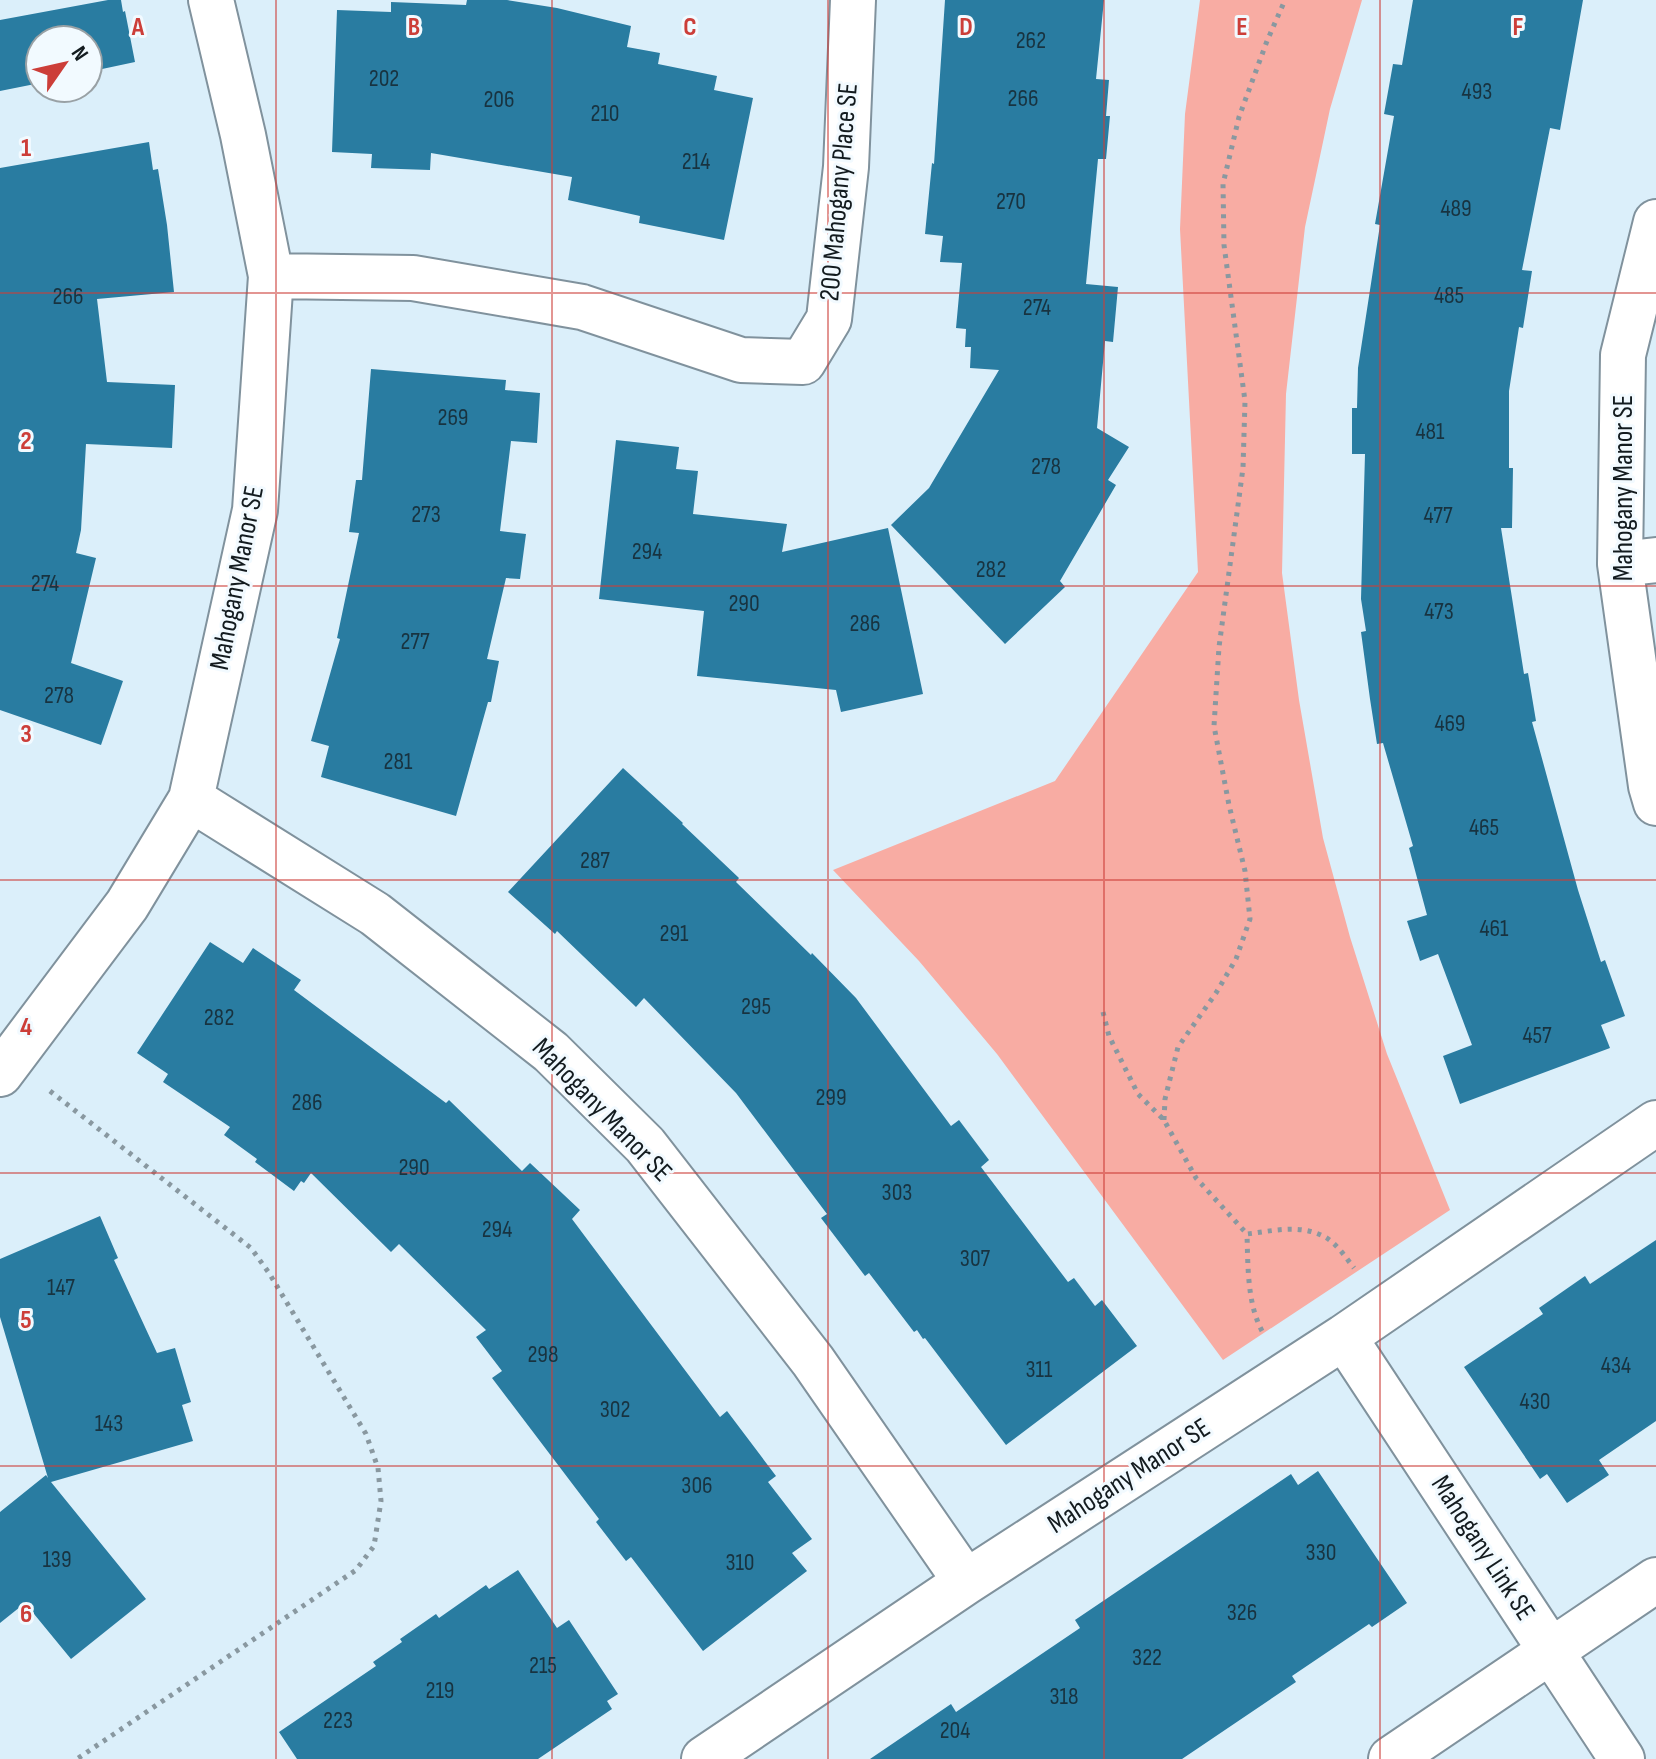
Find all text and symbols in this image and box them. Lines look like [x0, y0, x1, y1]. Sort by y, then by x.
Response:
text: A [131, 12, 145, 43]
text: B [408, 12, 420, 43]
text: C [683, 12, 697, 43]
text: D [959, 12, 973, 43]
text: E [1236, 12, 1248, 43]
text: F [1513, 12, 1524, 43]
north arrow [24, 24, 104, 104]
house number: 262 [1016, 26, 1046, 55]
text: N [65, 41, 94, 66]
house number: 202 [369, 64, 399, 93]
house number: 493 [1462, 77, 1492, 106]
street label: 200 Mahogany Place SE [813, 82, 865, 302]
house number: 266 [1008, 84, 1038, 113]
house number: 206 [483, 85, 515, 114]
house number: 210 [590, 99, 620, 128]
text: 1 [21, 133, 31, 164]
house number: 214 [682, 147, 710, 176]
house number: 270 [996, 187, 1026, 216]
house number: 489 [1440, 194, 1472, 223]
house number: 485 [1434, 281, 1464, 310]
house number: 266 [53, 282, 83, 311]
house number: 274 [1023, 293, 1051, 322]
street label: Mahogany Manor SE [1607, 395, 1640, 581]
house number: 269 [438, 403, 468, 432]
house number: 481 [1415, 417, 1445, 446]
text: 2 [20, 426, 32, 457]
house number: 278 [1031, 452, 1061, 481]
street label: Mahogany Manor SE [203, 483, 271, 673]
house number: 273 [411, 500, 441, 529]
house number: 477 [1423, 501, 1453, 530]
house number: 294 [632, 537, 662, 566]
house number: 282 [976, 555, 1006, 584]
house number: 274 [31, 569, 59, 598]
house number: 290 [728, 589, 760, 618]
house number: 473 [1424, 597, 1454, 626]
house number: 286 [850, 609, 880, 638]
house number: 277 [400, 627, 430, 656]
house number: 278 [44, 681, 74, 710]
house number: 469 [1434, 709, 1466, 738]
text: 3 [20, 719, 32, 750]
house number: 281 [384, 747, 413, 776]
house number: 465 [1469, 813, 1499, 842]
house number: 287 [580, 846, 610, 875]
house number: 461 [1480, 914, 1509, 943]
house number: 291 [660, 919, 689, 948]
house number: 295 [741, 992, 771, 1021]
house number: 282 [204, 1003, 234, 1032]
text: 4 [20, 1012, 32, 1043]
house number: 457 [1522, 1021, 1552, 1050]
street label: Mahogany Manor SE [525, 1031, 679, 1189]
house number: 299 [815, 1083, 847, 1112]
house number: 286 [292, 1088, 322, 1117]
house number: 290 [398, 1153, 430, 1182]
house number: 303 [882, 1178, 912, 1207]
house number: 294 [482, 1215, 512, 1244]
house number: 307 [960, 1244, 991, 1273]
house number: 147 [47, 1273, 75, 1302]
text: 5 [20, 1305, 32, 1336]
house number: 298 [527, 1340, 559, 1369]
house number: 434 [1601, 1351, 1631, 1380]
house number: 311 [1026, 1355, 1053, 1384]
house number: 430 [1520, 1387, 1550, 1416]
house number: 302 [600, 1395, 630, 1424]
house number: 143 [95, 1409, 123, 1438]
street label: Mahogany Manor SE [1042, 1411, 1216, 1541]
street label: Mahogany Link SE [1424, 1469, 1542, 1627]
house number: 306 [681, 1471, 713, 1500]
house number: 330 [1306, 1538, 1336, 1567]
house number: 139 [42, 1545, 72, 1574]
house number: 310 [725, 1548, 755, 1577]
house number: 326 [1227, 1598, 1257, 1627]
text: 6 [20, 1599, 32, 1630]
house number: 322 [1132, 1643, 1162, 1672]
house number: 215 [529, 1651, 557, 1680]
house number: 219 [426, 1676, 455, 1705]
house number: 318 [1050, 1682, 1078, 1711]
house number: 223 [323, 1706, 353, 1735]
house number: 204 [940, 1716, 970, 1745]

